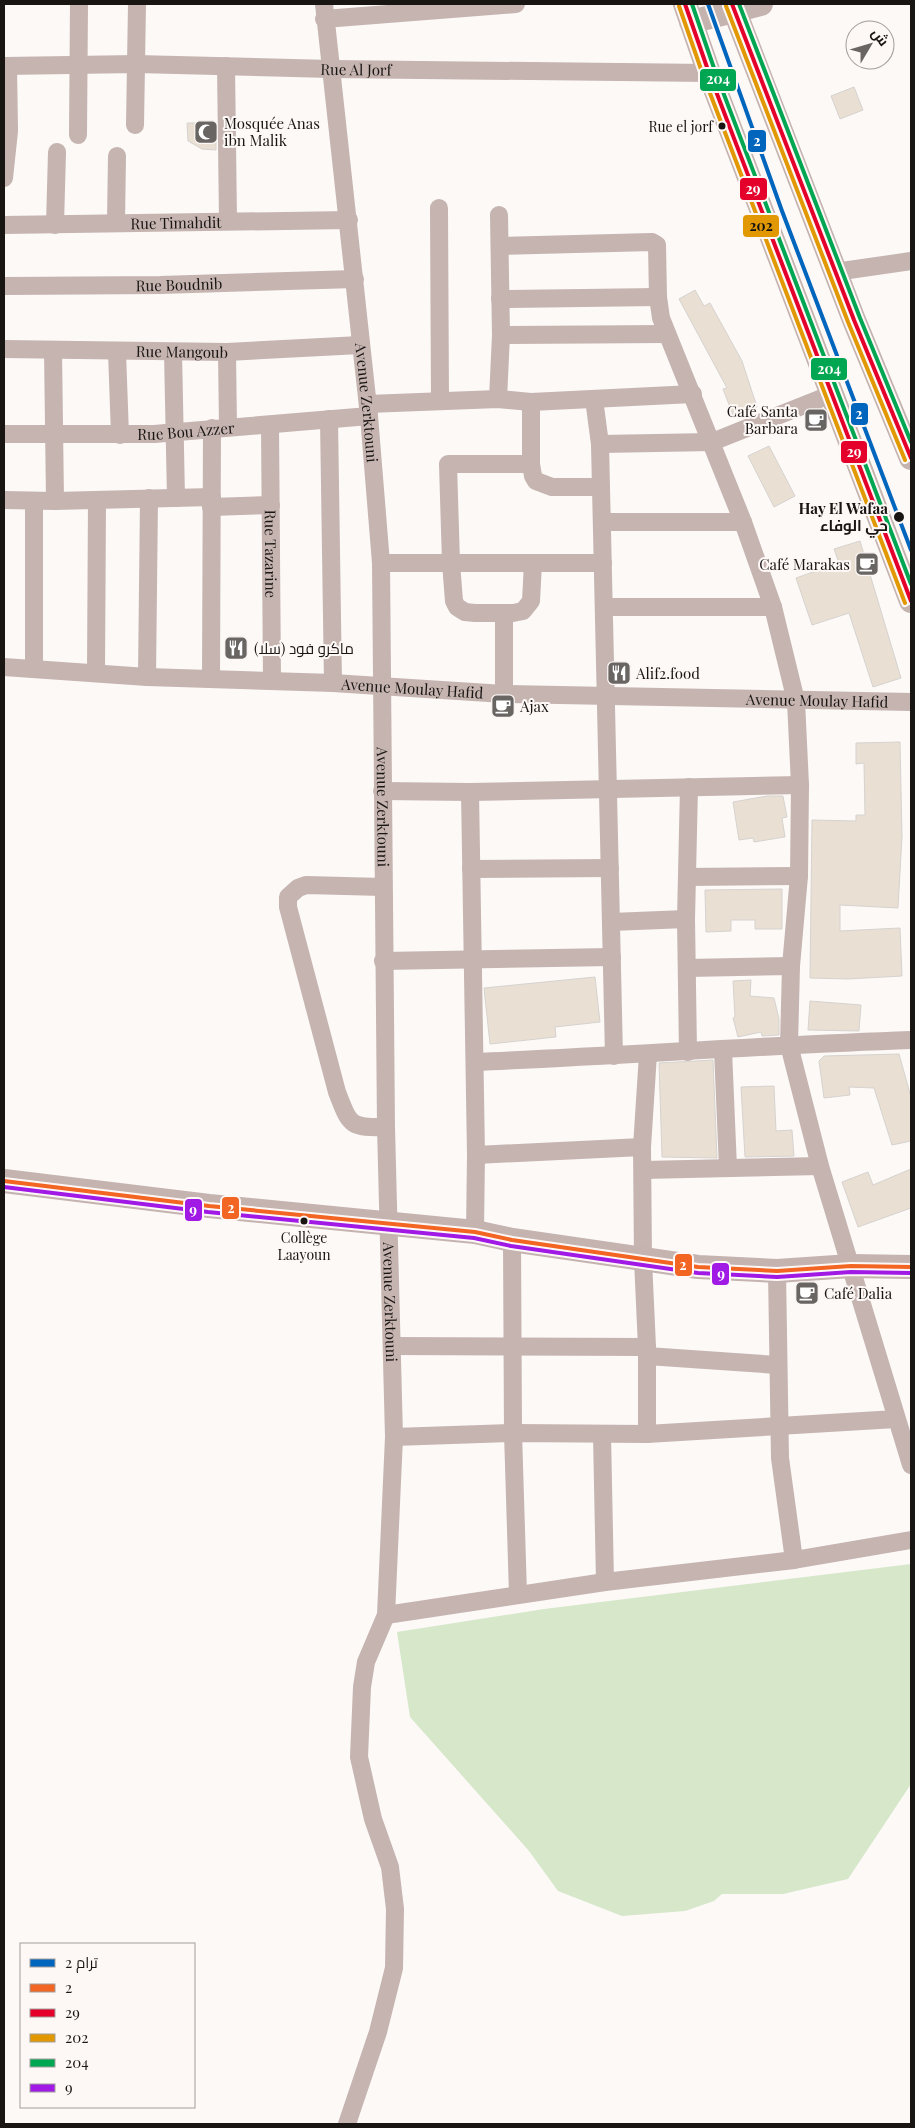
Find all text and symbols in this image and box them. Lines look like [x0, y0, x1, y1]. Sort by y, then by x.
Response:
north arrow [845, 20, 895, 70]
text: ش [868, 24, 894, 50]
street label: Rue Al Jorf [320, 59, 393, 80]
line badge: 204 [699, 68, 737, 92]
text: 204 [706, 69, 730, 88]
place label: Mosquée Anas ibn Malik [224, 113, 320, 150]
place label: Rue el jorf [648, 117, 714, 136]
mosque icon: Mosquée Anas ibn Malik [193, 119, 219, 145]
marker: Rue el jorf [717, 121, 727, 131]
line badge: 2 [747, 129, 767, 153]
text: 2 [753, 131, 761, 150]
line badge: 29 [739, 177, 768, 201]
text: 29 [745, 179, 761, 198]
street label: Rue Timahdit [130, 212, 222, 233]
line badge: 202 [742, 214, 780, 238]
text: 202 [749, 216, 773, 235]
street label: Rue Boudnib [136, 273, 223, 295]
street label: Rue Mangoub [136, 341, 228, 362]
street label: Avenue Zerktouni [351, 341, 383, 464]
line badge: 204 [810, 357, 848, 381]
text: 204 [817, 359, 841, 378]
place label: Café Santa Barbara [727, 401, 799, 438]
line badge: 2 [850, 402, 869, 426]
text: 2 [855, 404, 863, 423]
cafe icon: Café Santa Barbara [803, 407, 829, 433]
street label: Rue Bou Azzer [137, 417, 236, 444]
line badge: 29 [840, 440, 868, 464]
text: 29 [846, 442, 862, 461]
place label: Hay El Wafaa حي الوفاء [798, 498, 888, 538]
street label: Rue Tazarine [261, 510, 281, 598]
marker: Hay El Wafaa حي الوفاء [892, 510, 906, 524]
cafe icon: Café Marakas [854, 551, 880, 577]
place label: Café Marakas [759, 554, 850, 574]
restaurant icon: ماكرو فود (سلا) [223, 635, 249, 661]
place label: ماكرو فود (سلا) [254, 638, 354, 658]
restaurant icon: Alif2.food [606, 660, 632, 686]
place label: Alif2.food [635, 663, 700, 683]
street label: Avenue Moulay Hafid [340, 673, 484, 703]
street label: Avenue Moulay Hafid [745, 689, 889, 712]
cafe icon: Ajax [490, 693, 516, 719]
place label: Ajax [519, 696, 549, 716]
street label: Avenue Zerktouni [373, 746, 394, 868]
line badge: 2 [221, 1196, 240, 1220]
line badge: 9 [184, 1198, 203, 1222]
text: 2 [227, 1198, 235, 1217]
text: 9 [189, 1200, 197, 1219]
marker: Collège Laayoun [299, 1216, 309, 1226]
place label: Collège Laayoun [277, 1228, 331, 1264]
street label: Avenue Zerktouni [379, 1241, 402, 1363]
line badge: 2 [674, 1253, 693, 1277]
text: 2 [679, 1255, 687, 1274]
line badge: 9 [711, 1262, 730, 1286]
text: 9 [717, 1264, 725, 1283]
cafe icon: Café Dalia [794, 1280, 820, 1306]
place label: Café Dalia [824, 1283, 893, 1303]
legend [20, 1943, 195, 2108]
text: ترام 2 [65, 1952, 98, 1973]
text: 2 [65, 1977, 72, 1997]
text: 29 [65, 2002, 80, 2022]
text: 202 [65, 2027, 88, 2047]
text: 204 [65, 2052, 89, 2072]
text: 9 [65, 2077, 73, 2097]

